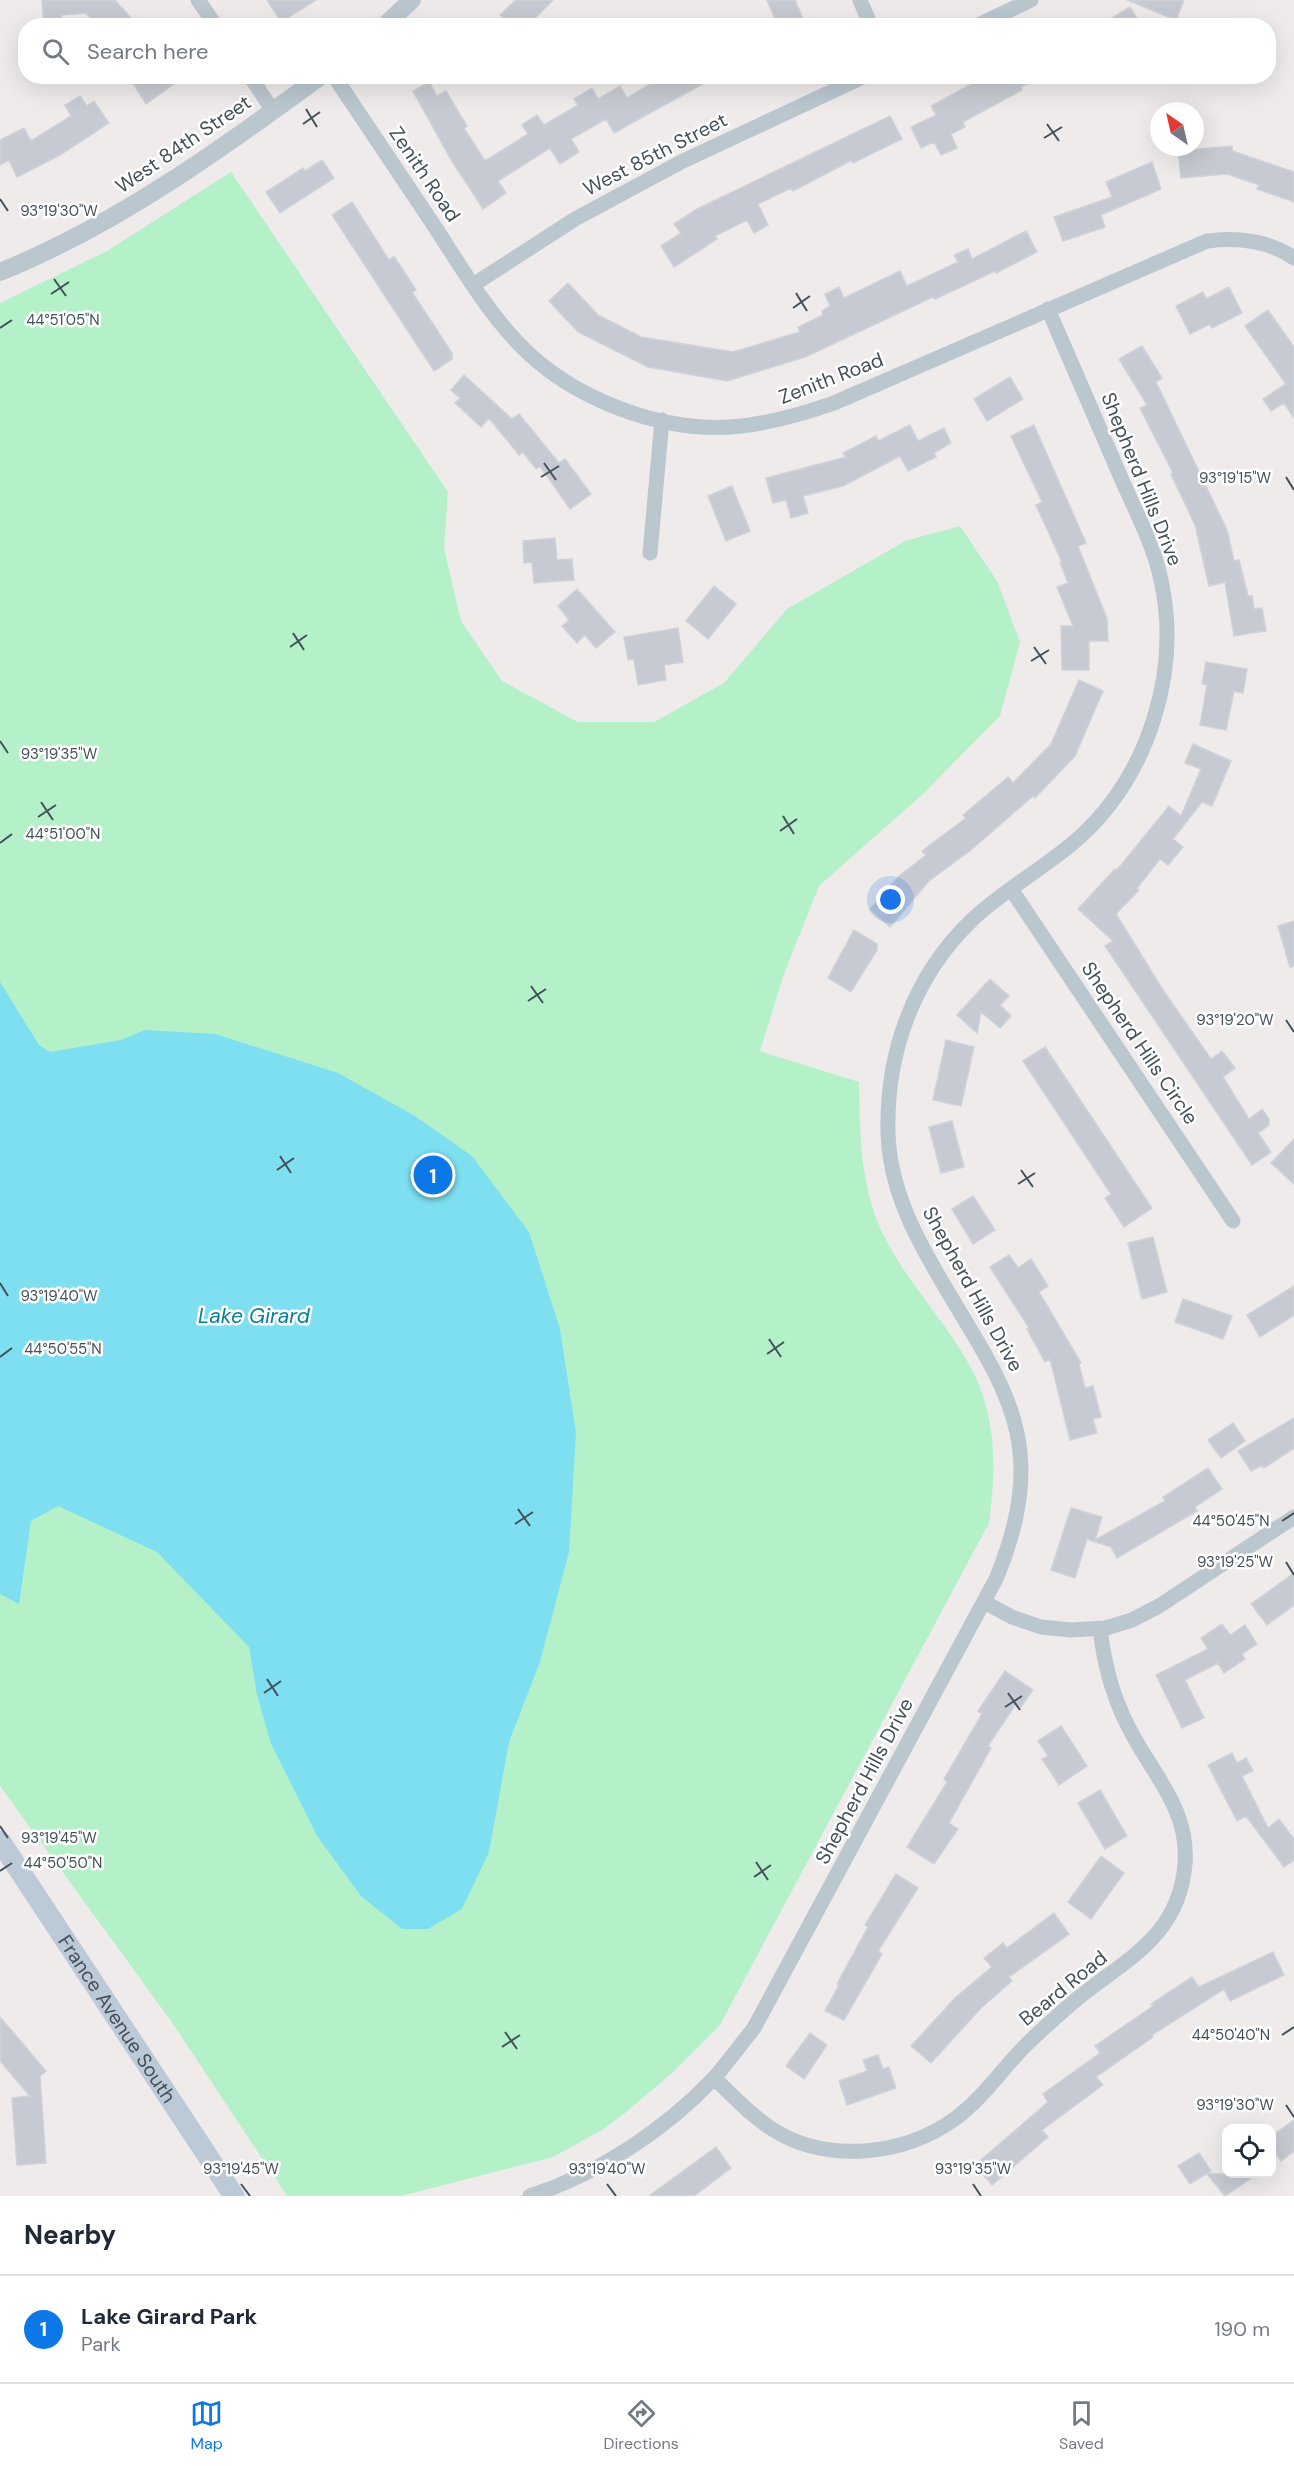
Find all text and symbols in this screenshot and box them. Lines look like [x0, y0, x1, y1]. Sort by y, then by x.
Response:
search box [18, 18, 1276, 84]
icon: search [39, 35, 72, 68]
text: Search here [87, 37, 208, 66]
street label: West 84th Street [110, 89, 256, 199]
north arrow [1150, 102, 1204, 156]
street label: West 85th Street [579, 106, 731, 201]
street label: Zenith Road [384, 121, 466, 227]
text: 93°19'30"W [20, 201, 98, 221]
text: 44°51'05"N [26, 310, 100, 330]
street label: Zenith Road [775, 346, 887, 410]
street label: Shepherd Hills Drive [1095, 388, 1189, 570]
text: 93°19'15"W [1199, 468, 1272, 488]
text: 93°19'35"W [21, 744, 98, 764]
text: 44°51'00"N [26, 824, 100, 844]
your location [876, 885, 905, 914]
street label: Shepherd Hills Circle [1076, 957, 1204, 1129]
text: 93°19'20"W [1196, 1010, 1274, 1030]
pin: 1 [414, 1152, 452, 1198]
street label: Shepherd Hills Drive [917, 1202, 1029, 1376]
text: 93°19'40"W [20, 1286, 98, 1306]
water label: Lake Girard [198, 1302, 311, 1330]
text: 44°50'55"N [24, 1339, 102, 1359]
text: 44°50'45"N [1192, 1511, 1270, 1531]
text: 93°19'25"W [1197, 1552, 1274, 1572]
street label: Shepherd Hills Drive [809, 1693, 919, 1869]
text: 93°19'45"W [21, 1828, 97, 1848]
text: 44°50'50"N [24, 1853, 102, 1873]
street label: France Avenue South [52, 1930, 182, 2108]
street label: Beard Road [1014, 1945, 1112, 2031]
text: 44°50'40"N [1192, 2025, 1270, 2045]
text: 93°19'30"W [1196, 2095, 1274, 2115]
map controls [1222, 2124, 1276, 2178]
button: locate [1222, 2124, 1276, 2178]
text: 93°19'45"W [203, 2159, 279, 2179]
text: 93°19'40"W [568, 2159, 646, 2179]
text: 93°19'35"W [935, 2159, 1012, 2179]
text: Nearby [24, 2218, 116, 2252]
text: Lake Girard Park [81, 2302, 257, 2331]
text: 1 [40, 2316, 47, 2342]
text: 190 m [1214, 2316, 1270, 2342]
text: Park [81, 2331, 121, 2357]
tab: Map [190, 2397, 223, 2454]
tab: Directions [603, 2397, 679, 2454]
tab: Saved [1059, 2397, 1104, 2454]

